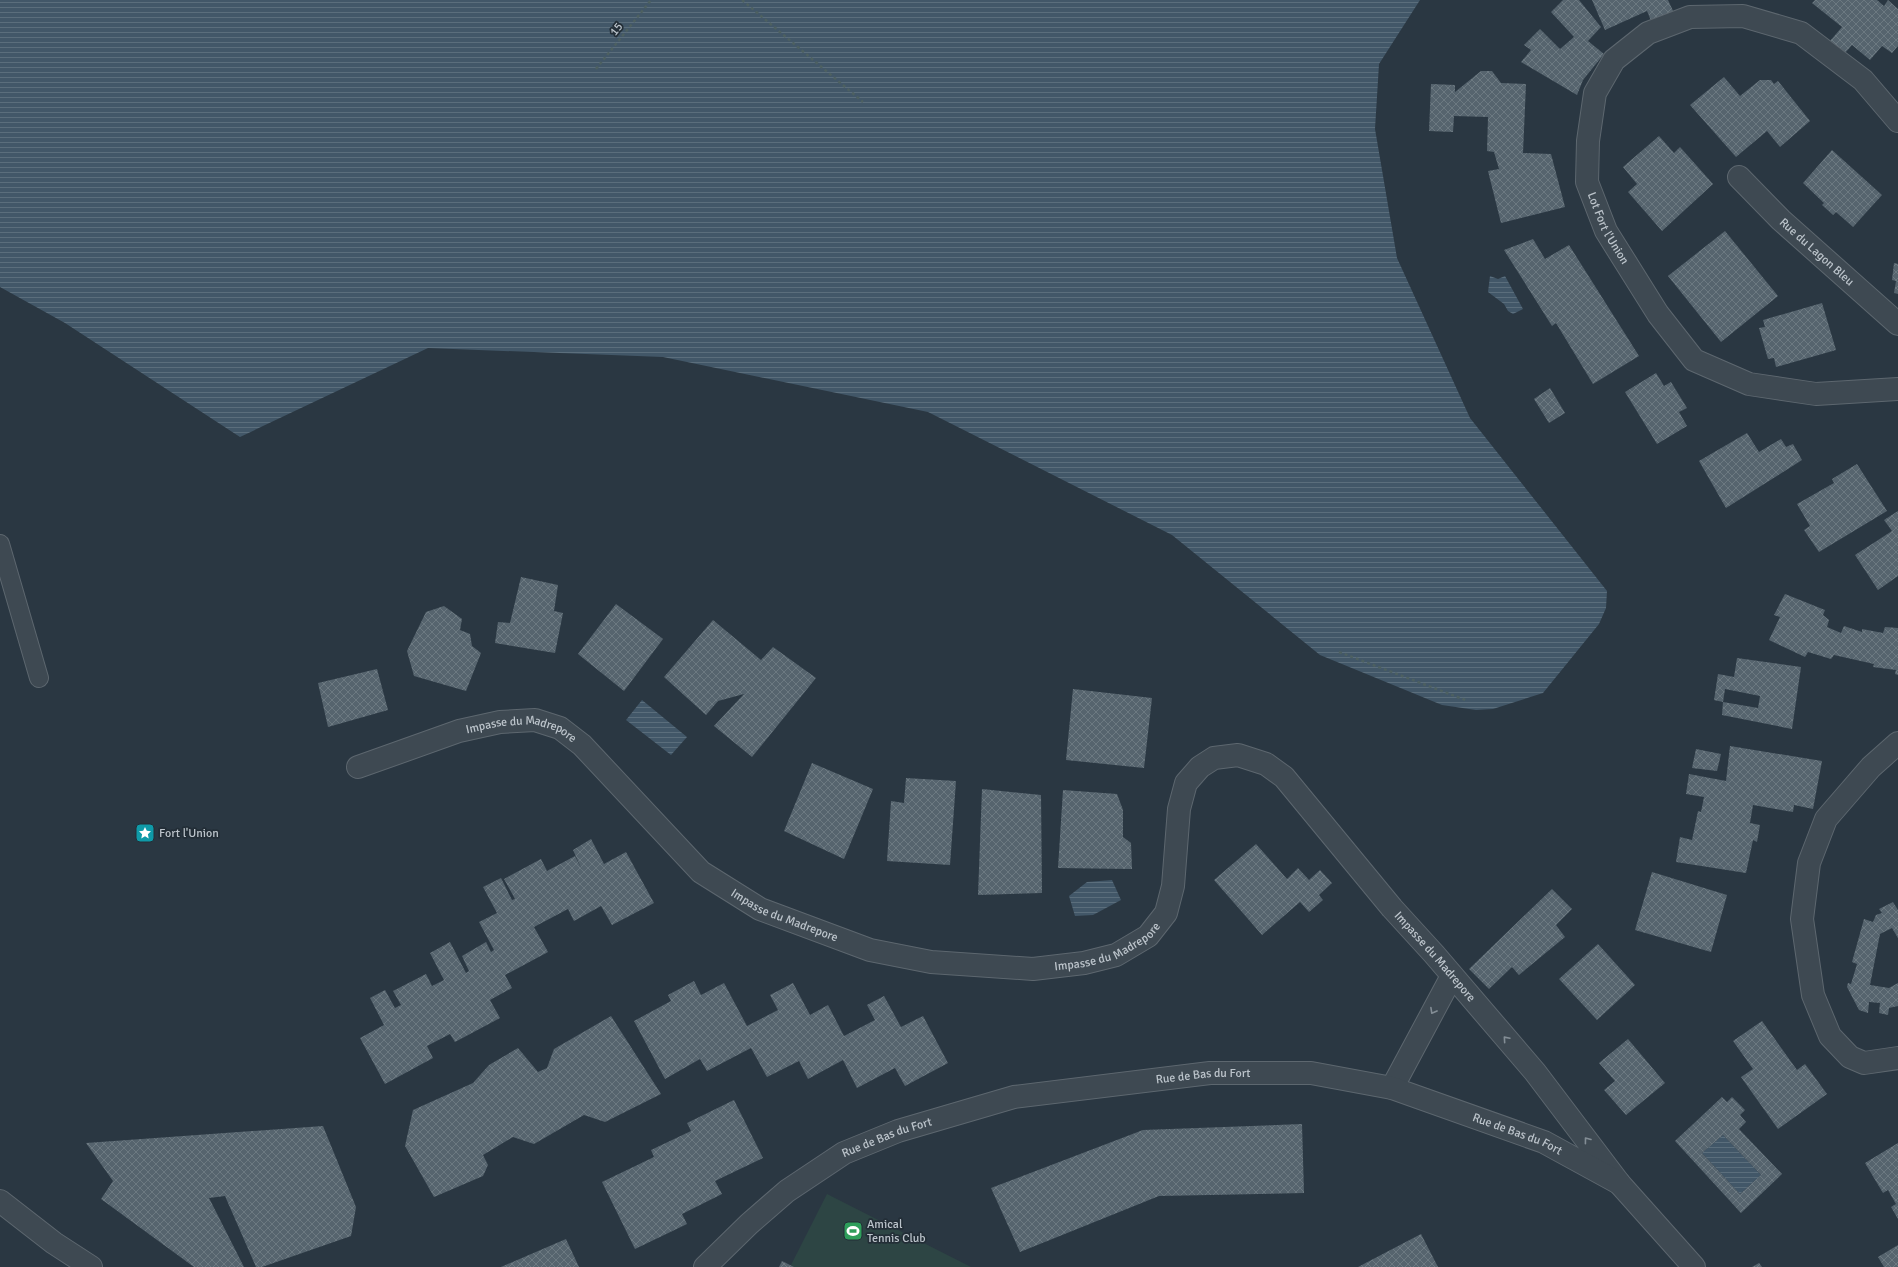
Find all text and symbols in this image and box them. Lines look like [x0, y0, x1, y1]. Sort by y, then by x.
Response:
street label: 15 [606, 20, 626, 39]
street label: Lot Fort l'Union [1584, 190, 1632, 267]
street label: Rue du Lagon Bleu [1776, 215, 1857, 289]
street label: Impasse du Madrepore [464, 713, 580, 746]
place icon: Fort l'Union [134, 822, 156, 844]
place label: Fort l'Union [159, 826, 219, 841]
street label: Impasse du Madrepore [728, 886, 840, 945]
street label: Impasse du Madrepore [1391, 909, 1479, 1005]
street label: Impasse du Madrepore [1053, 920, 1164, 974]
one-way arrow [1430, 1007, 1438, 1014]
one-way arrow [1503, 1036, 1510, 1043]
street label: Rue de Bas du Fort [1155, 1066, 1251, 1088]
street label: Rue de Bas du Fort [1470, 1110, 1565, 1159]
street label: Rue de Bas du Fort [840, 1114, 934, 1161]
one-way arrow [1584, 1138, 1591, 1145]
place label: Amical Tennis Club [867, 1217, 926, 1246]
sports icon: Amical Tennis Club [842, 1220, 864, 1242]

